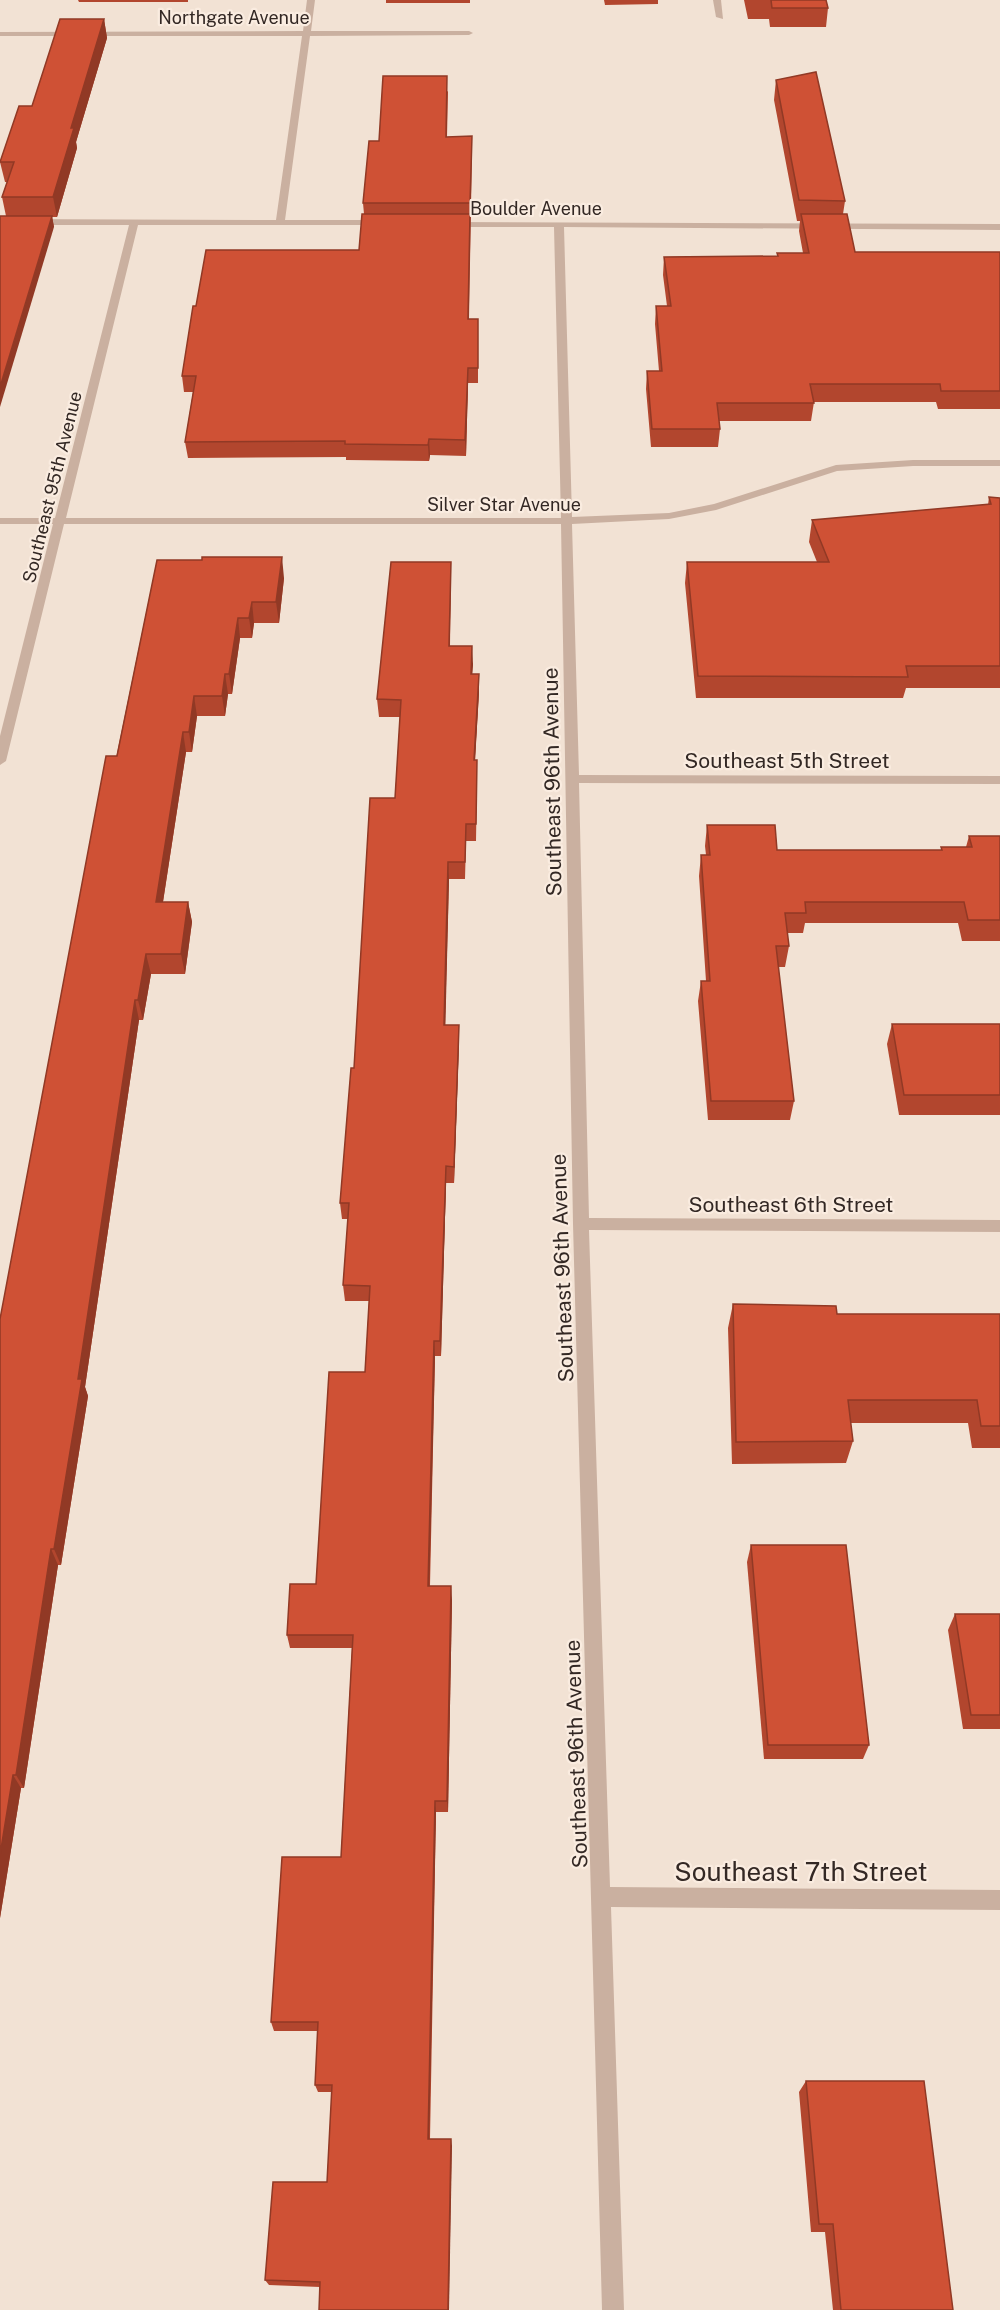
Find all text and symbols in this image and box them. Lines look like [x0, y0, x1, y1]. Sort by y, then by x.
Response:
street label: Northgate Avenue [158, 7, 310, 28]
street label: Boulder Avenue [470, 198, 602, 219]
street label: Southeast 95th Avenue [18, 389, 86, 585]
street label: Silver Star Avenue [427, 494, 581, 515]
street label: Southeast 96th Avenue [538, 667, 566, 897]
street label: Southeast 5th Street [684, 748, 890, 773]
street label: Southeast 96th Avenue [546, 1153, 578, 1383]
street label: Southeast 6th Street [688, 1192, 894, 1217]
street label: Southeast 96th Avenue [560, 1639, 592, 1869]
street label: Southeast 7th Street [674, 1856, 928, 1887]

